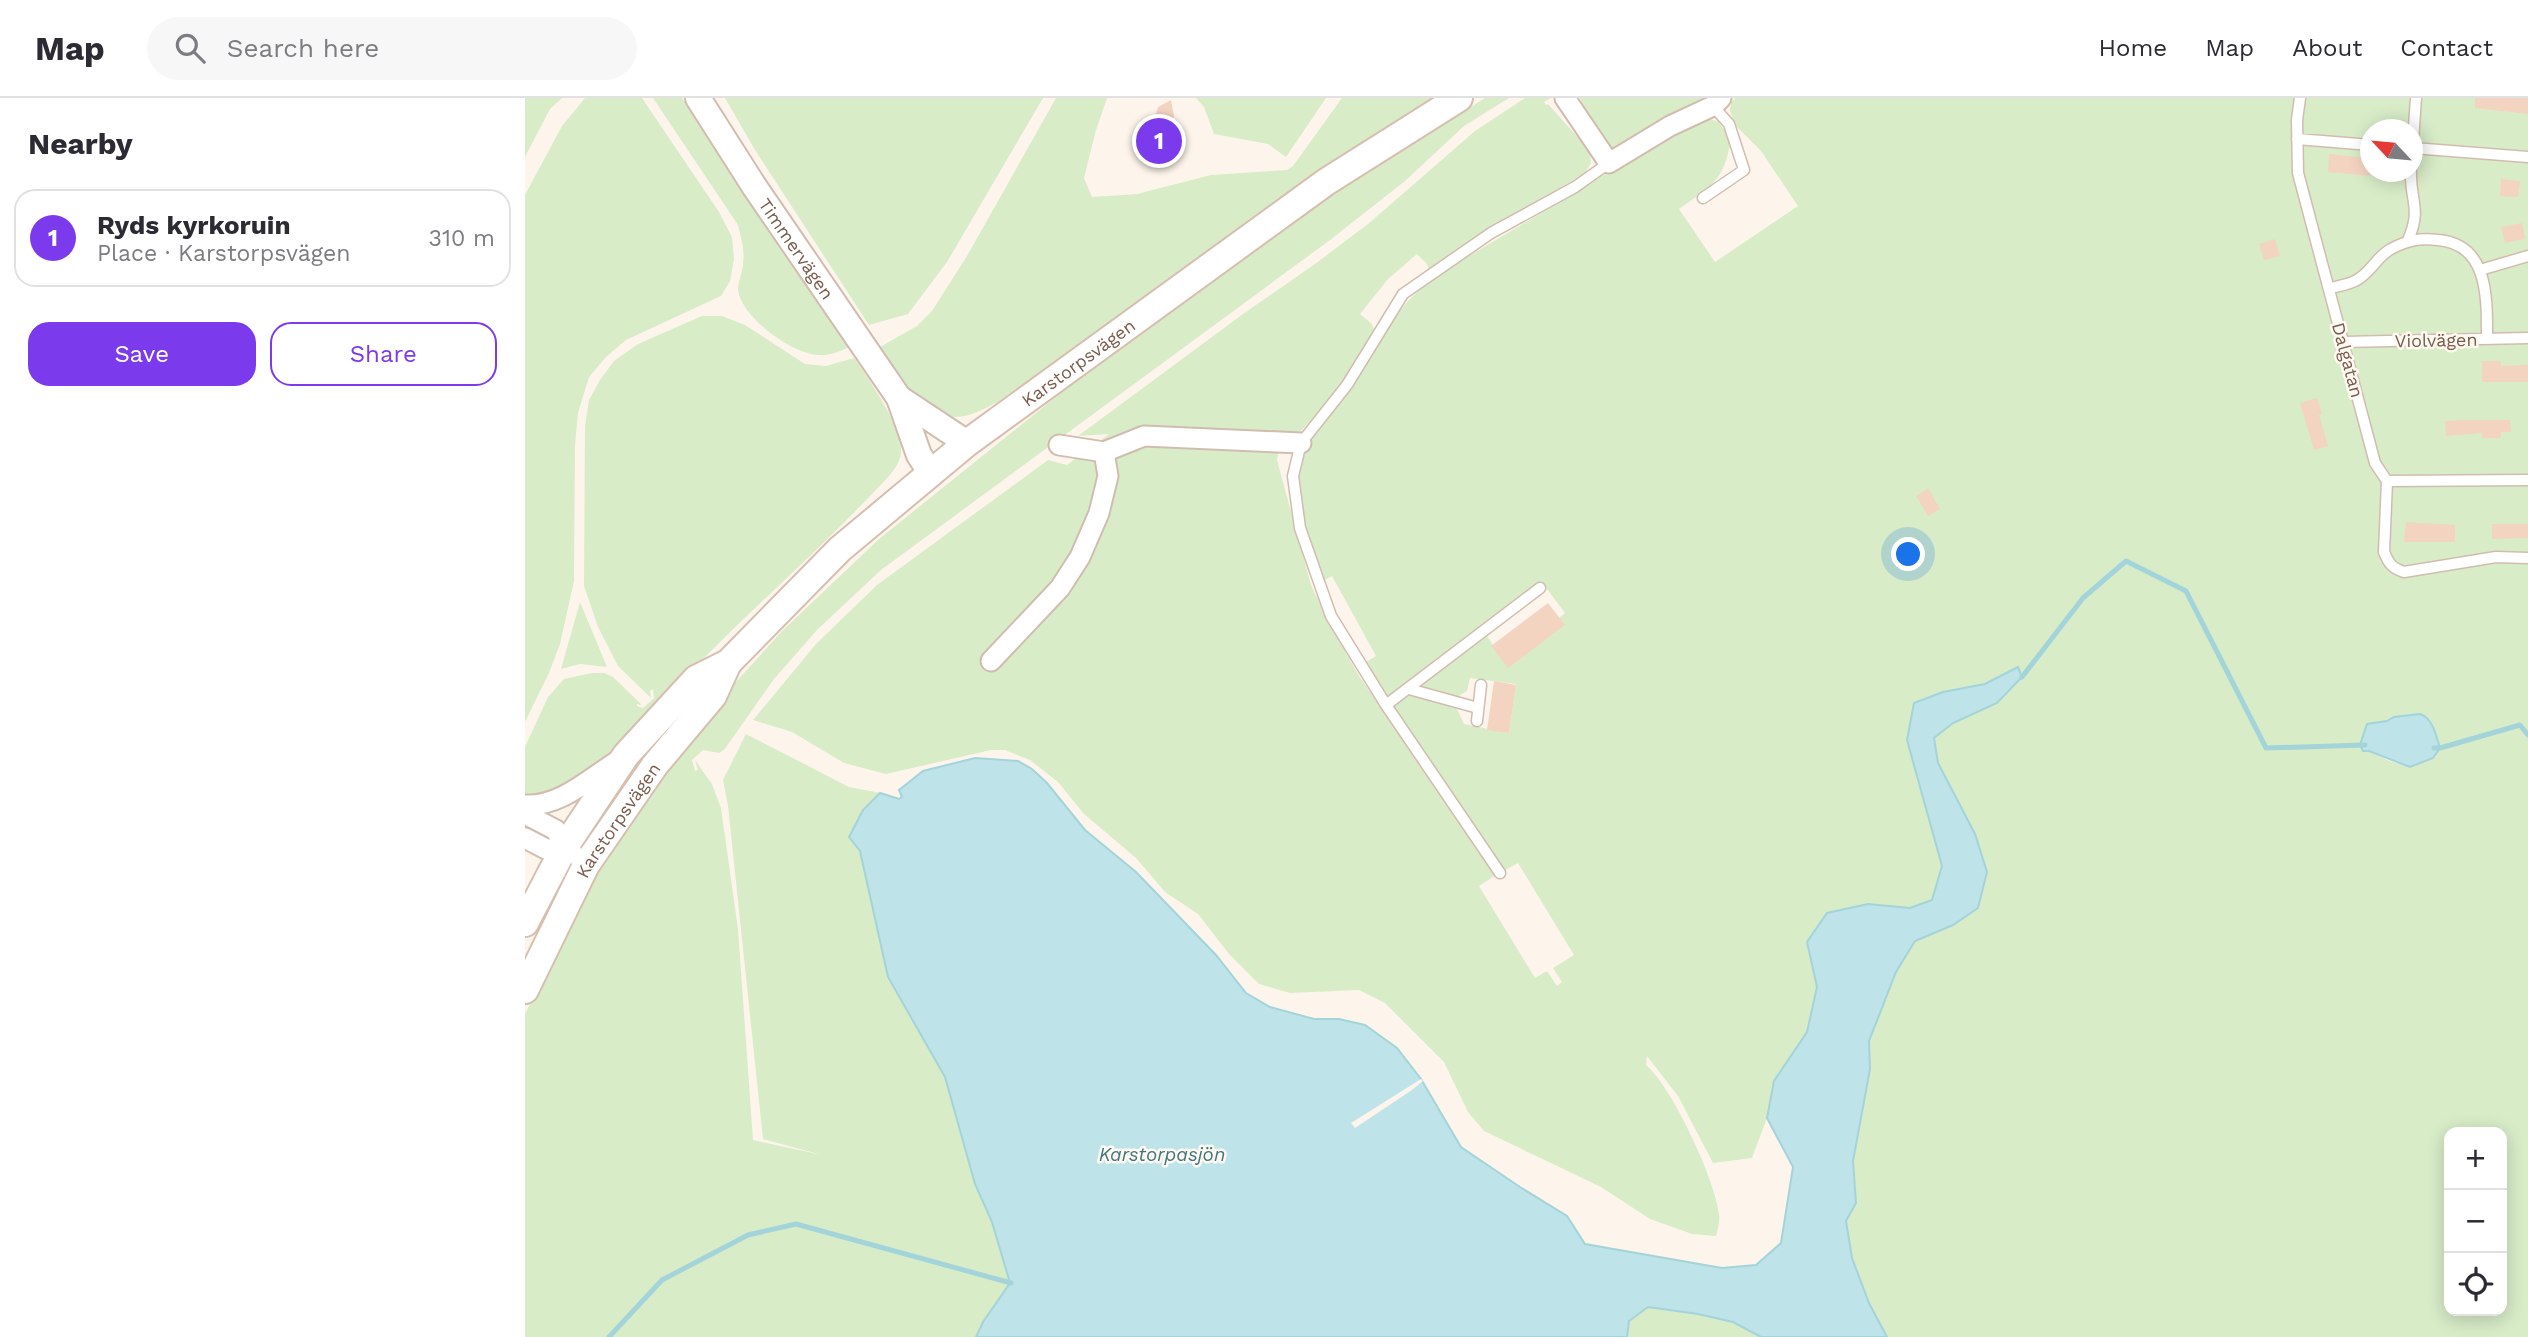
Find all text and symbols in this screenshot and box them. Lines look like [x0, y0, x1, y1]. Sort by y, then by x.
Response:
search box [147, 17, 637, 80]
text: Map [35, 29, 105, 68]
icon: search [171, 29, 209, 67]
text: Search here [227, 33, 379, 63]
text: Home [2099, 34, 2167, 62]
text: Map [2205, 34, 2254, 62]
text: About [2292, 34, 2362, 62]
text: Contact [2400, 34, 2493, 62]
pin: 1 [1136, 115, 1182, 167]
north arrow [2360, 119, 2423, 182]
text: Nearby [28, 126, 133, 161]
street label: Timmervägen [755, 194, 839, 303]
text: Ryds kyrkoruin [97, 210, 291, 240]
text: 1 [48, 225, 58, 252]
text: 310 m [429, 225, 495, 252]
text: Place · Karstorpsvägen [97, 240, 350, 267]
street label: Karstorpsvägen [1017, 314, 1139, 410]
street label: Dalgatan [2328, 320, 2368, 400]
button: Save [28, 322, 256, 386]
button: Share [270, 322, 497, 386]
street label: Violvägen [2394, 329, 2478, 351]
your location [1891, 537, 1925, 571]
street label: Karstorpsvägen [571, 758, 664, 881]
map controls [2444, 1127, 2507, 1316]
button: + [2444, 1127, 2507, 1190]
water label: Karstorpasjön [1099, 1143, 1225, 1166]
button: − [2444, 1190, 2507, 1253]
button: locate [2444, 1253, 2507, 1316]

